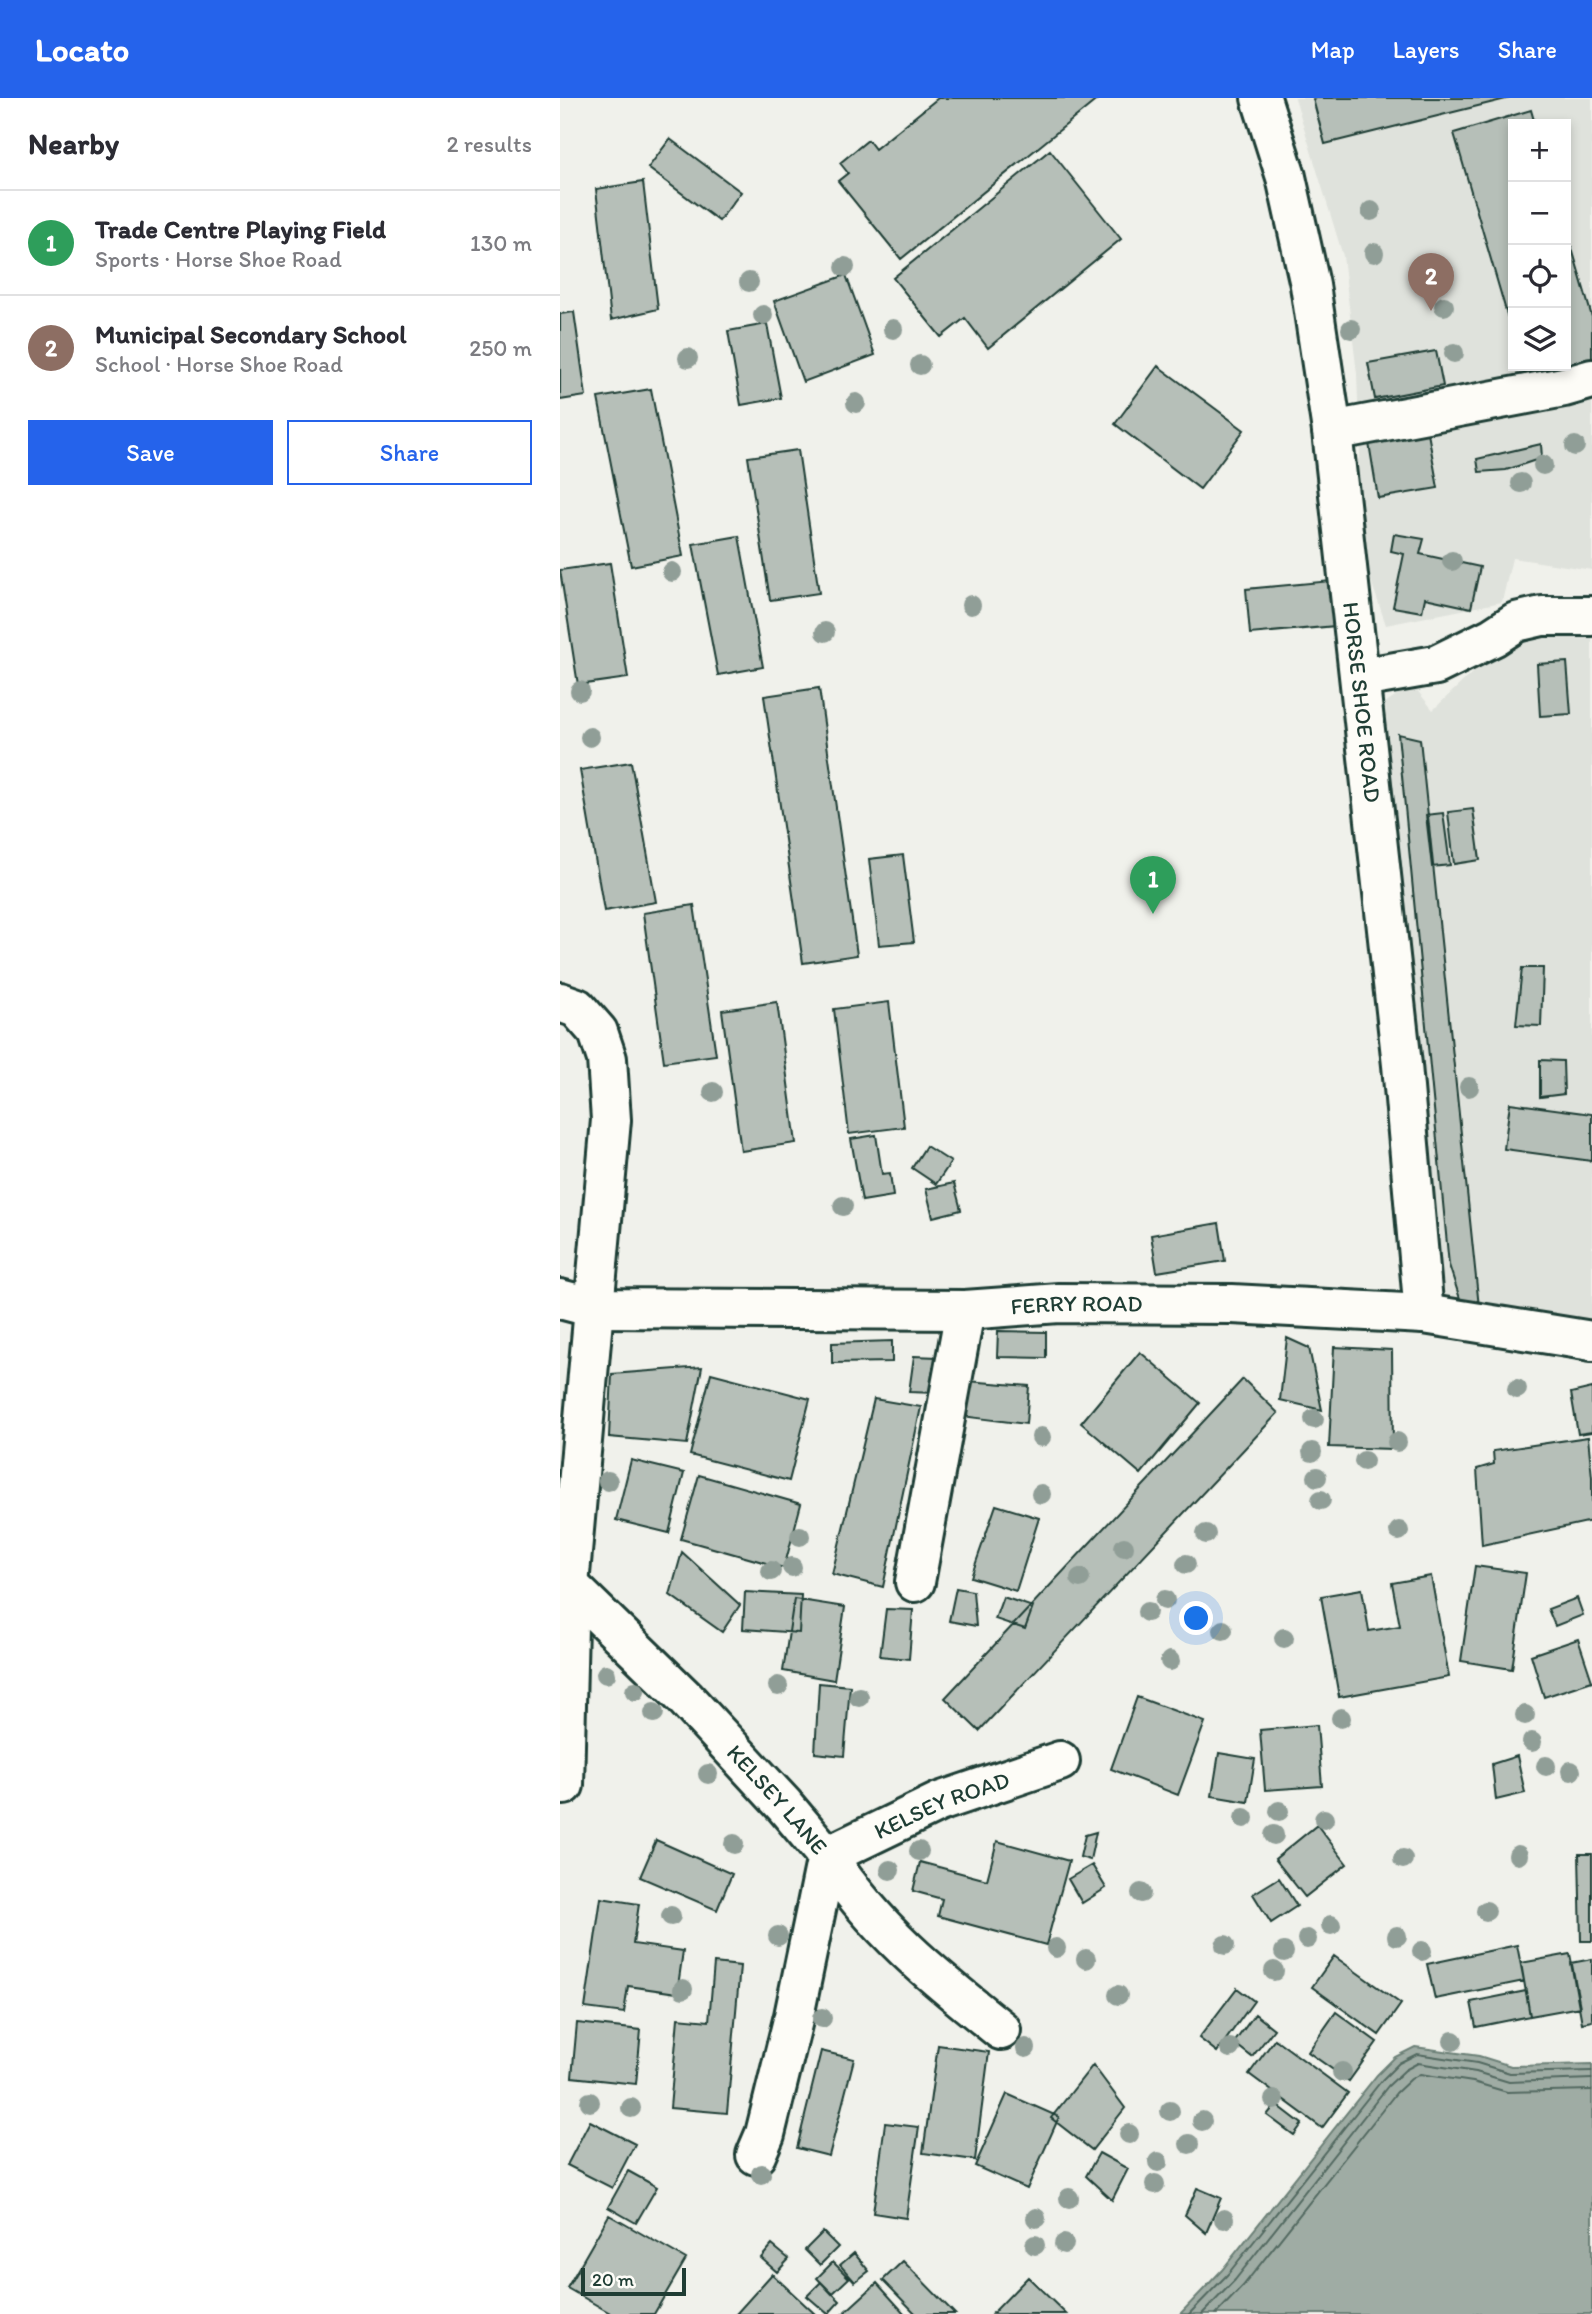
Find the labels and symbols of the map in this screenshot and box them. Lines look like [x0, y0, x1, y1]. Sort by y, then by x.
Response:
pin: 2 [1408, 253, 1454, 311]
street label: HORSE SHOE ROAD [1337, 600, 1387, 804]
pin: 1 [1130, 856, 1176, 914]
street label: FERRY ROAD [1010, 1289, 1143, 1321]
your location [1179, 1601, 1213, 1635]
street label: KELSEY LANE [721, 1739, 833, 1860]
street label: KELSEY ROAD [869, 1765, 1013, 1845]
scale bar [581, 2265, 686, 2297]

